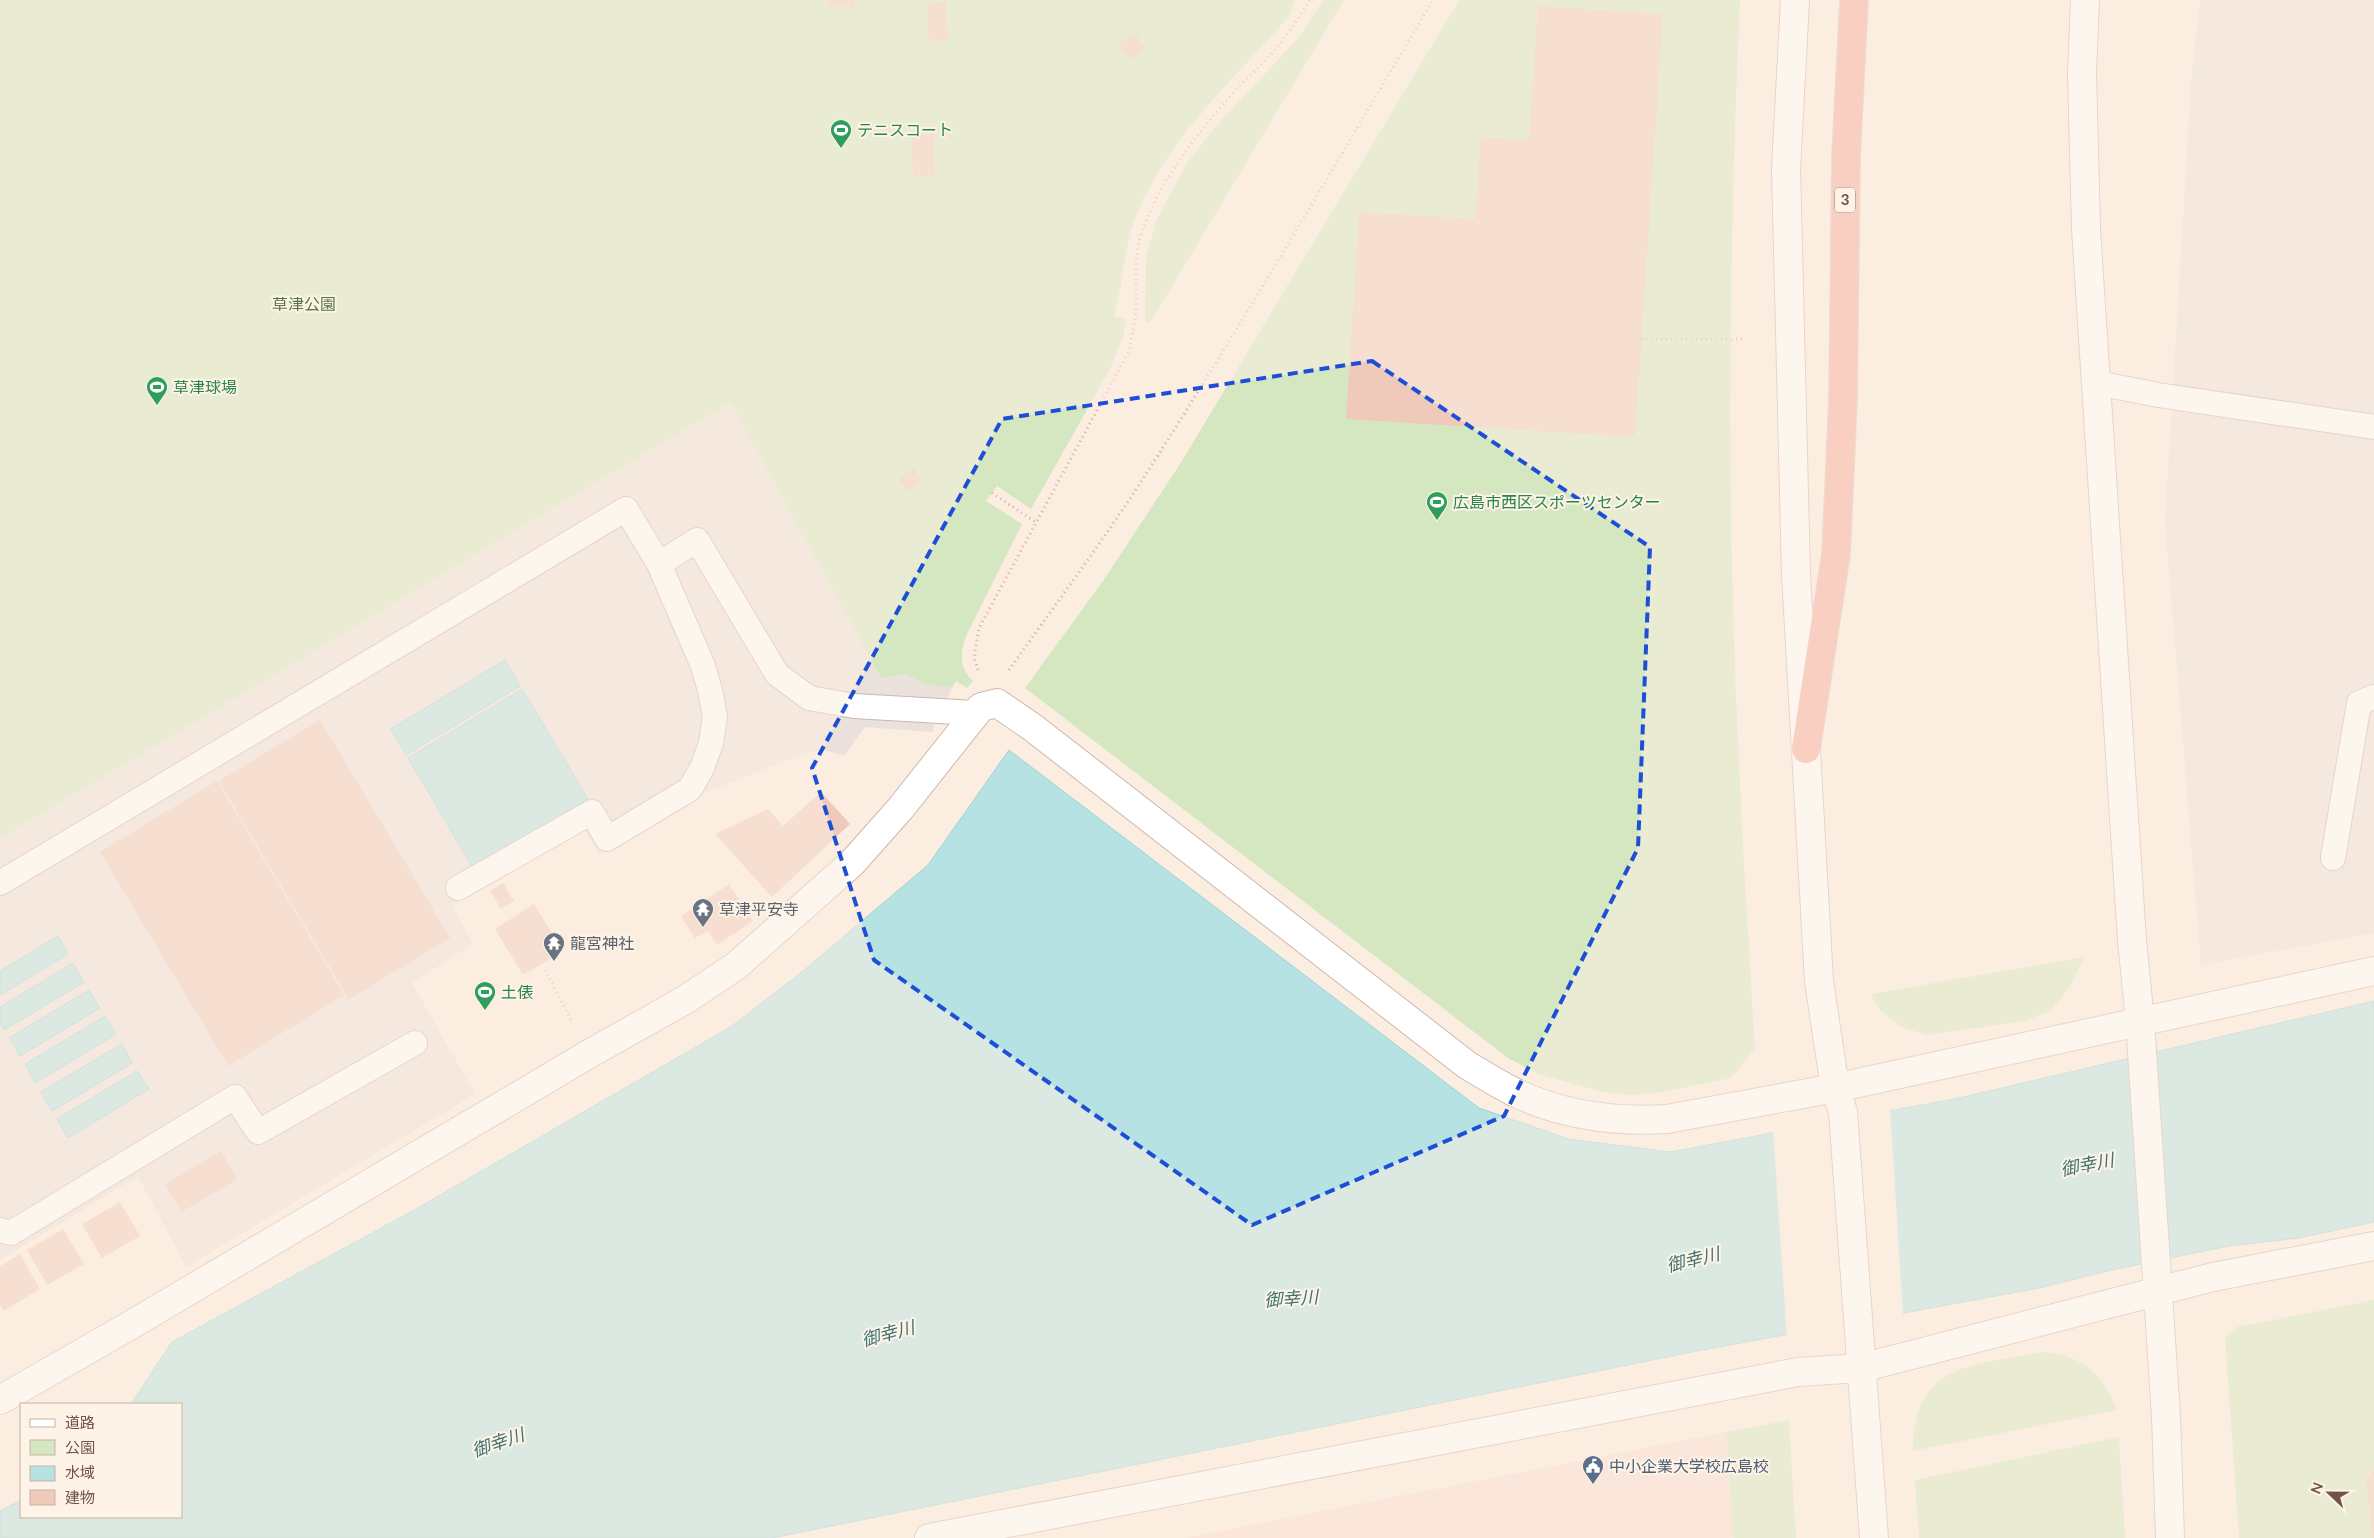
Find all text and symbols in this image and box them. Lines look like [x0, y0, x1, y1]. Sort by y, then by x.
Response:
sports icon: テニスコート [829, 118, 853, 149]
place label: テニスコート [857, 120, 953, 139]
road number: 3 [1835, 188, 1855, 212]
park label: 草津公園 [272, 294, 336, 313]
sports icon: 草津球場 [145, 375, 169, 406]
place label: 草津球場 [173, 377, 237, 396]
sports icon: 広島市西区スポーツセンター [1425, 490, 1449, 521]
place label: 広島市西区スポーツセンター [1453, 492, 1661, 511]
temple icon: 草津平安寺 [691, 897, 715, 928]
place label: 草津平安寺 [719, 899, 799, 918]
temple icon: 龍宮神社 [542, 931, 566, 962]
place label: 龍宮神社 [570, 933, 634, 952]
sports icon: 土俵 [473, 980, 497, 1011]
place label: 土俵 [501, 982, 533, 1001]
water label: 御幸川 [2058, 1148, 2117, 1180]
water label: 御幸川 [1664, 1241, 1724, 1276]
water label: 御幸川 [1263, 1285, 1321, 1311]
water label: 御幸川 [859, 1315, 919, 1351]
legend [20, 1403, 182, 1518]
text: 道路 [65, 1413, 95, 1431]
water label: 御幸川 [469, 1422, 529, 1461]
text: 公園 [65, 1438, 95, 1456]
public building icon: 中小企業大学校広島校 [1581, 1454, 1605, 1485]
place label: 中小企業大学校広島校 [1609, 1456, 1769, 1475]
text: 水域 [65, 1463, 95, 1481]
north arrow [2304, 1468, 2354, 1518]
text: N [2307, 1480, 2326, 1496]
text: 建物 [65, 1488, 95, 1506]

